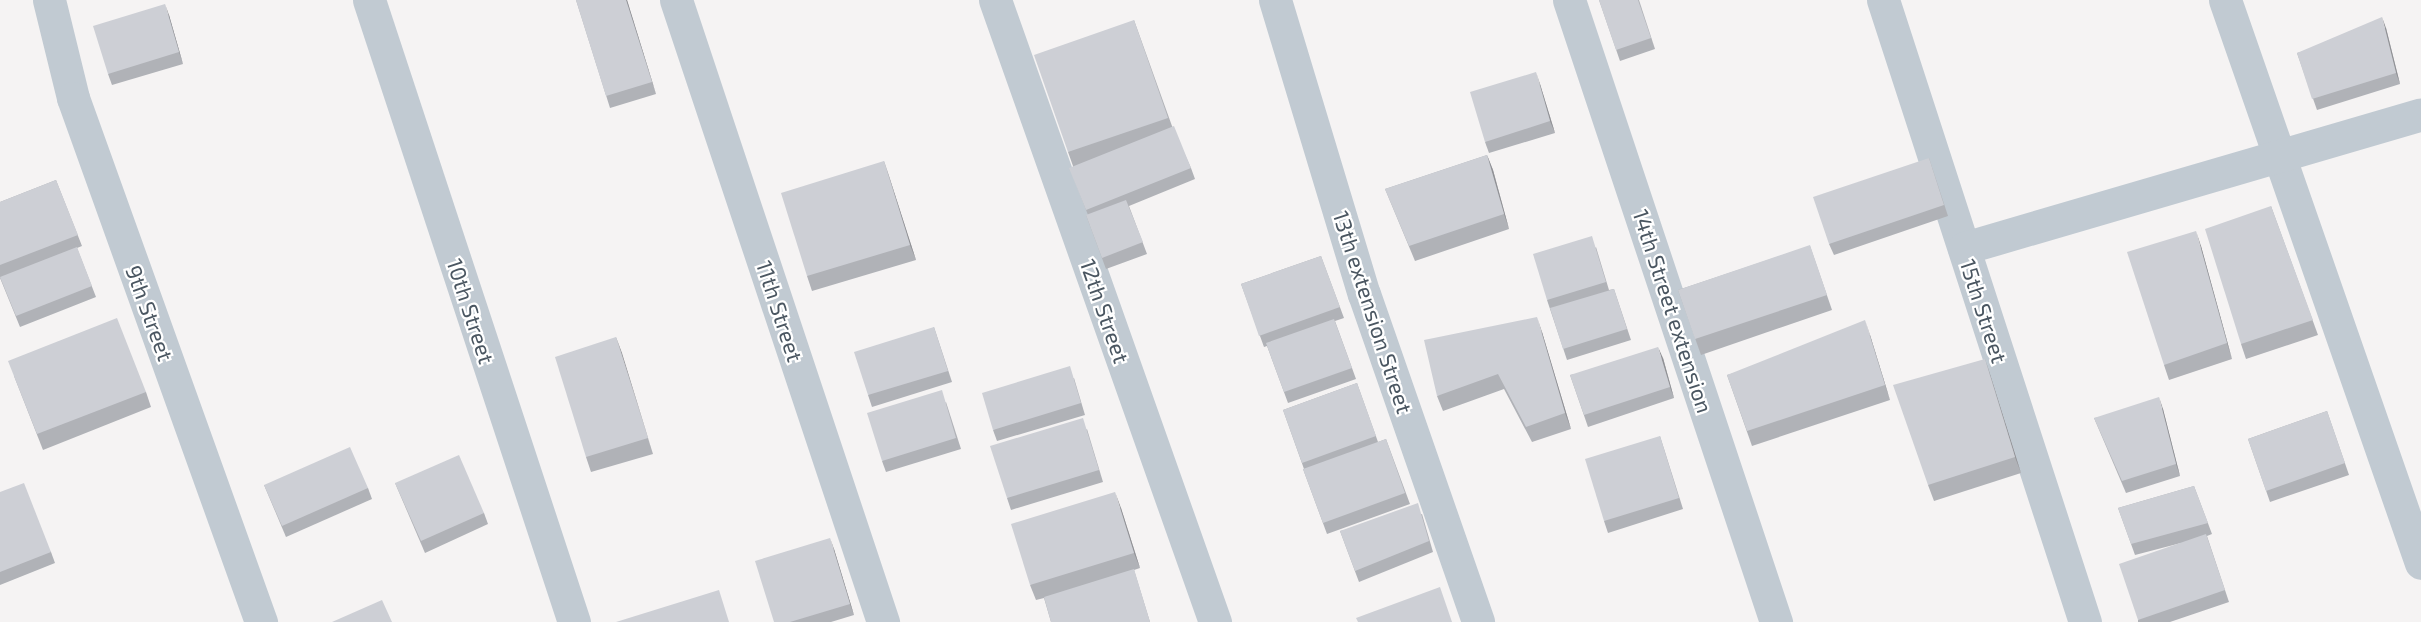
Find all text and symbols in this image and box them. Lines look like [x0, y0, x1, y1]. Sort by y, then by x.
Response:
street label: 14th Street extension [1628, 206, 1718, 416]
street label: 13th extension Street [1328, 207, 1418, 417]
street label: 10th Street [442, 255, 500, 367]
street label: 12th Street [1075, 255, 1135, 367]
street label: 15th Street [1955, 256, 2013, 366]
street label: 11th Street [751, 257, 809, 365]
street label: 9th Street [121, 262, 179, 364]

